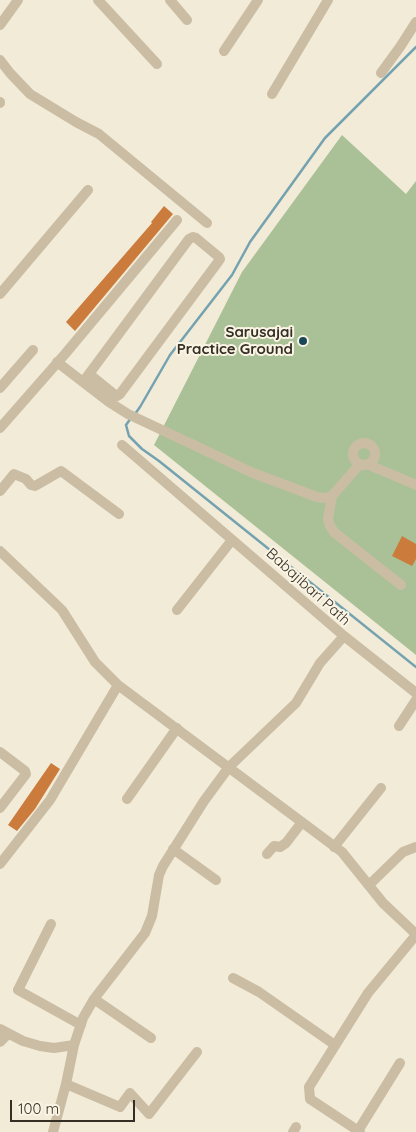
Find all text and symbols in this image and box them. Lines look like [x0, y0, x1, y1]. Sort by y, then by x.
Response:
place label: Sarusajai Practice Ground [177, 323, 293, 358]
marker: Sarusajai Practice Ground [297, 335, 309, 347]
street label: Babajibari Path [262, 544, 354, 630]
scale bar [12, 1090, 138, 1122]
text: 100 m [18, 1099, 59, 1118]

